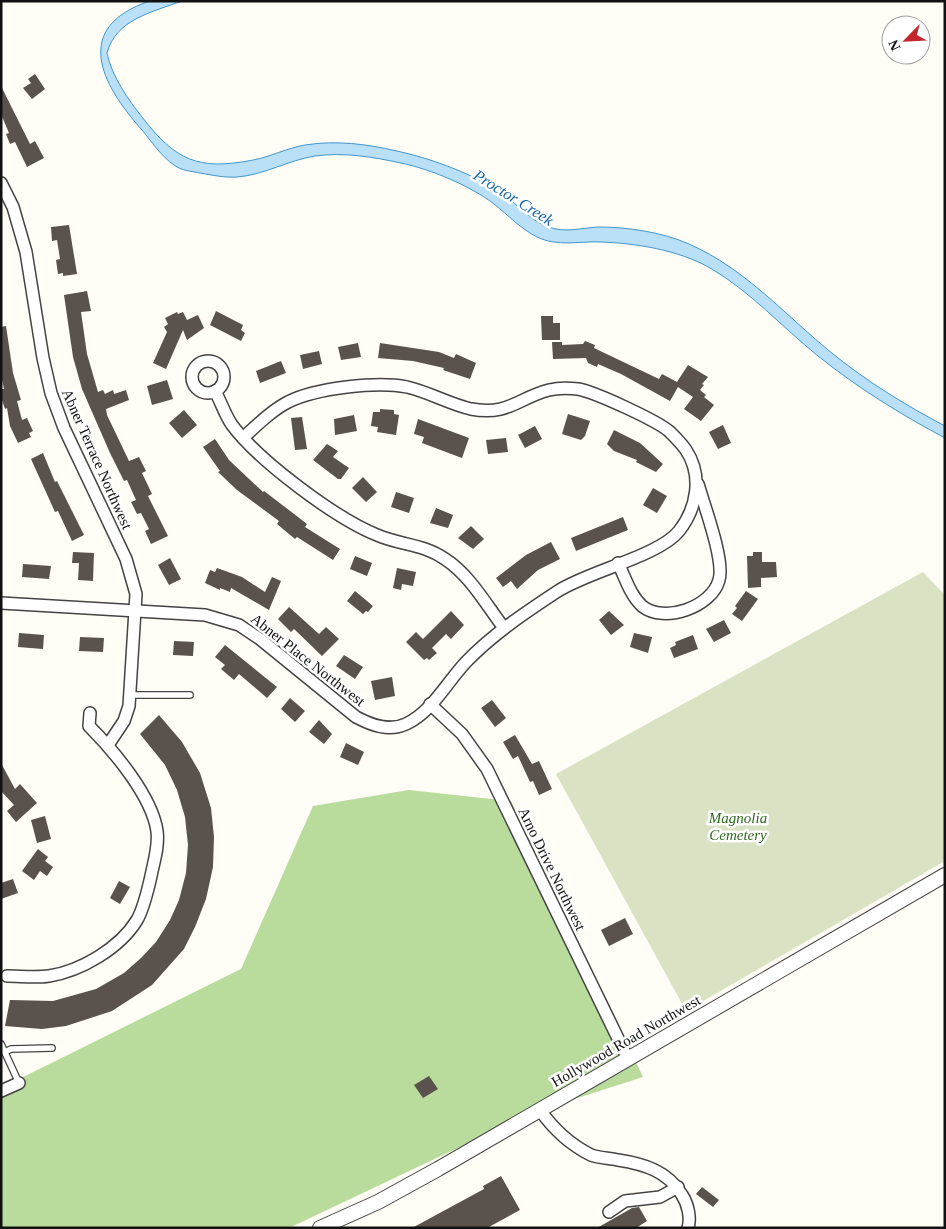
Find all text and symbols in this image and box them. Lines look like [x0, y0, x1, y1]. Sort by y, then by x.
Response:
north arrow [881, 15, 931, 65]
text: N [886, 37, 903, 53]
water label: Proctor Creek [470, 166, 557, 229]
street label: Abner Terrace Northwest [59, 386, 136, 532]
street label: Abner Place Northwest [248, 611, 369, 710]
street label: Arno Drive Northwest [515, 805, 589, 934]
park label: Magnolia Cemetery [708, 810, 767, 843]
street label: Hollywood Road Northwest [549, 991, 704, 1090]

